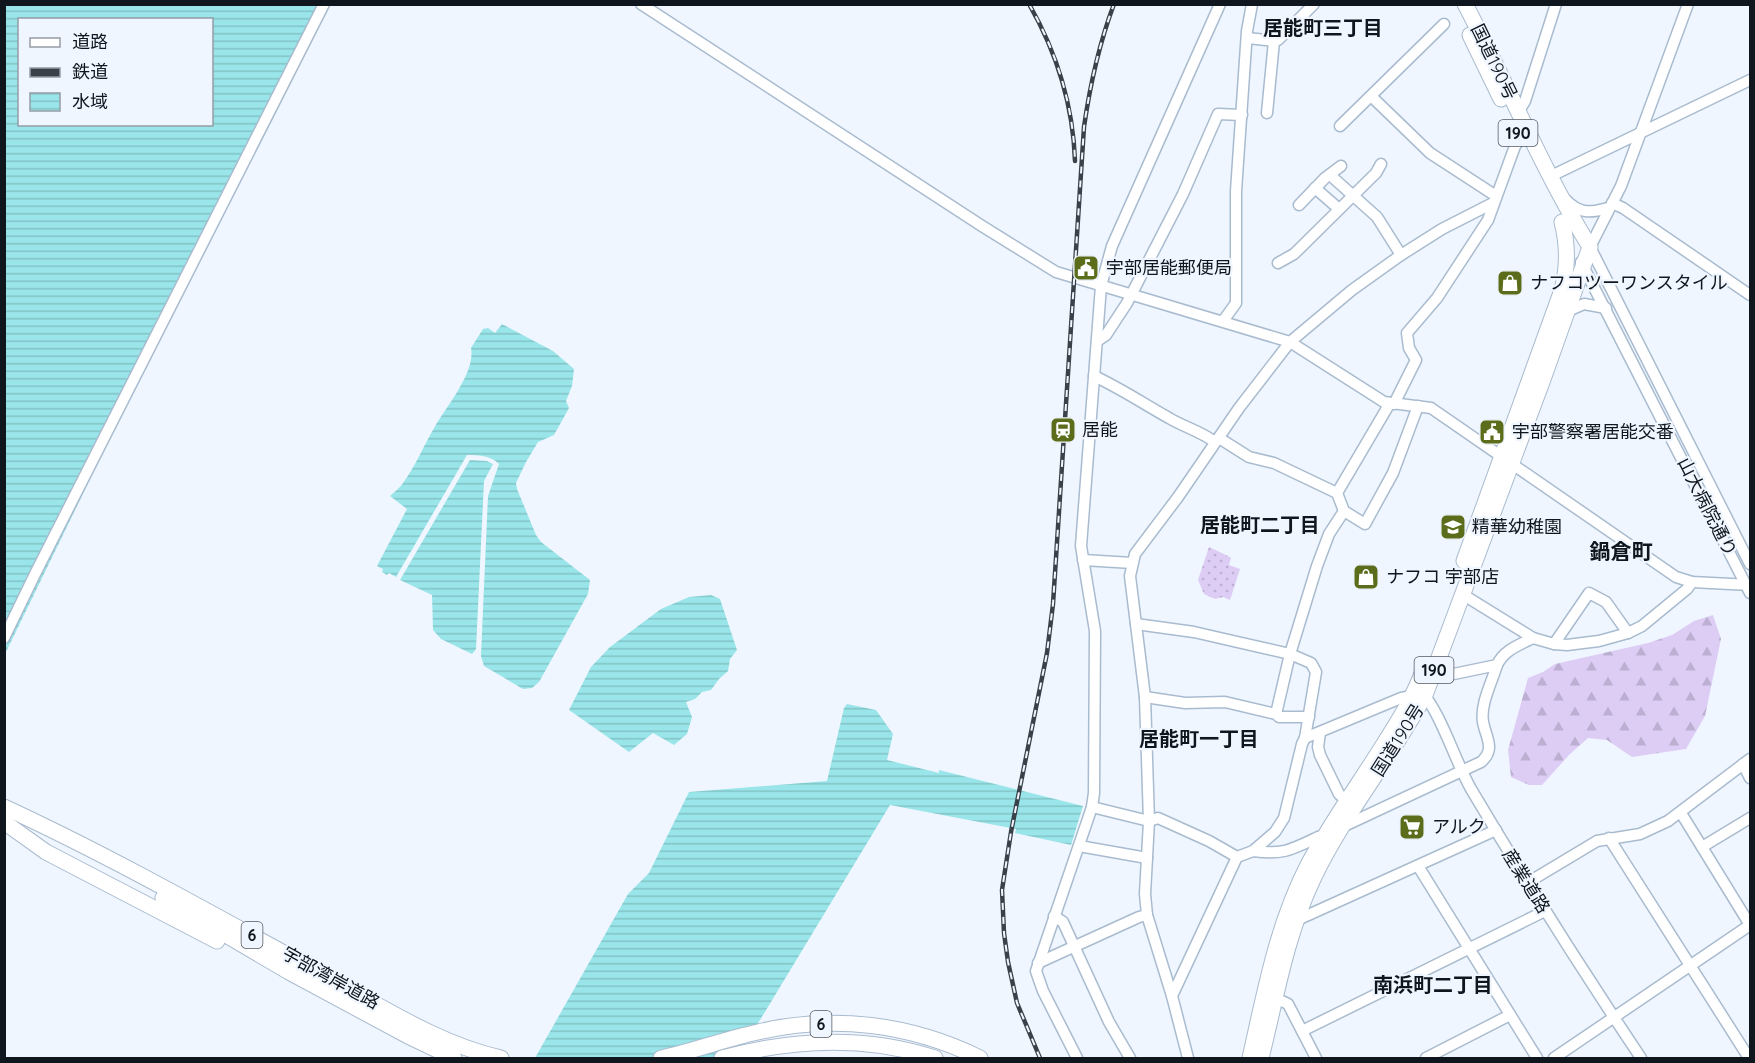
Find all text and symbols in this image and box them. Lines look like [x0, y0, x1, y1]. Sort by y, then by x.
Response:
district label: 居能町三丁目 [1263, 15, 1383, 40]
legend [18, 18, 213, 126]
street label: 国道190号 [1466, 20, 1523, 103]
text: 道路 [72, 30, 108, 53]
text: 鉄道 [72, 60, 108, 83]
text: 水域 [72, 90, 108, 113]
road number: 190 [1498, 120, 1538, 146]
public building icon: 宇部居能郵便局 [1071, 253, 1101, 283]
place label: 宇部居能郵便局 [1106, 256, 1232, 279]
shop icon: ナフコツーワンスタイル [1495, 268, 1525, 298]
place label: ナフコツーワンスタイル [1530, 271, 1728, 294]
station icon: 居能 [1048, 415, 1078, 445]
public building icon: 宇部警察署居能交番 [1477, 417, 1507, 447]
place label: 居能 [1082, 418, 1118, 441]
place label: 宇部警察署居能交番 [1512, 420, 1674, 443]
street label: 山大病院通り [1673, 453, 1742, 560]
district label: 居能町二丁目 [1200, 512, 1320, 537]
school or university icon: 精華幼稚園 [1438, 512, 1468, 542]
place label: 精華幼稚園 [1472, 515, 1562, 538]
district label: 鍋倉町 [1590, 538, 1653, 564]
shop icon: ナフコ 宇部店 [1351, 562, 1381, 592]
place label: ナフコ 宇部店 [1386, 565, 1499, 588]
road number: 190 [1414, 657, 1454, 683]
street label: 国道190号 [1366, 699, 1429, 780]
district label: 居能町一丁目 [1139, 726, 1259, 751]
supermarket icon: アルク [1397, 812, 1427, 842]
place label: アルク [1432, 815, 1486, 838]
street label: 産業道路 [1498, 844, 1555, 917]
road number: 6 [242, 922, 262, 948]
street label: 宇部湾岸道路 [278, 941, 384, 1014]
district label: 南浜町二丁目 [1373, 972, 1493, 997]
road number: 6 [810, 1011, 832, 1037]

